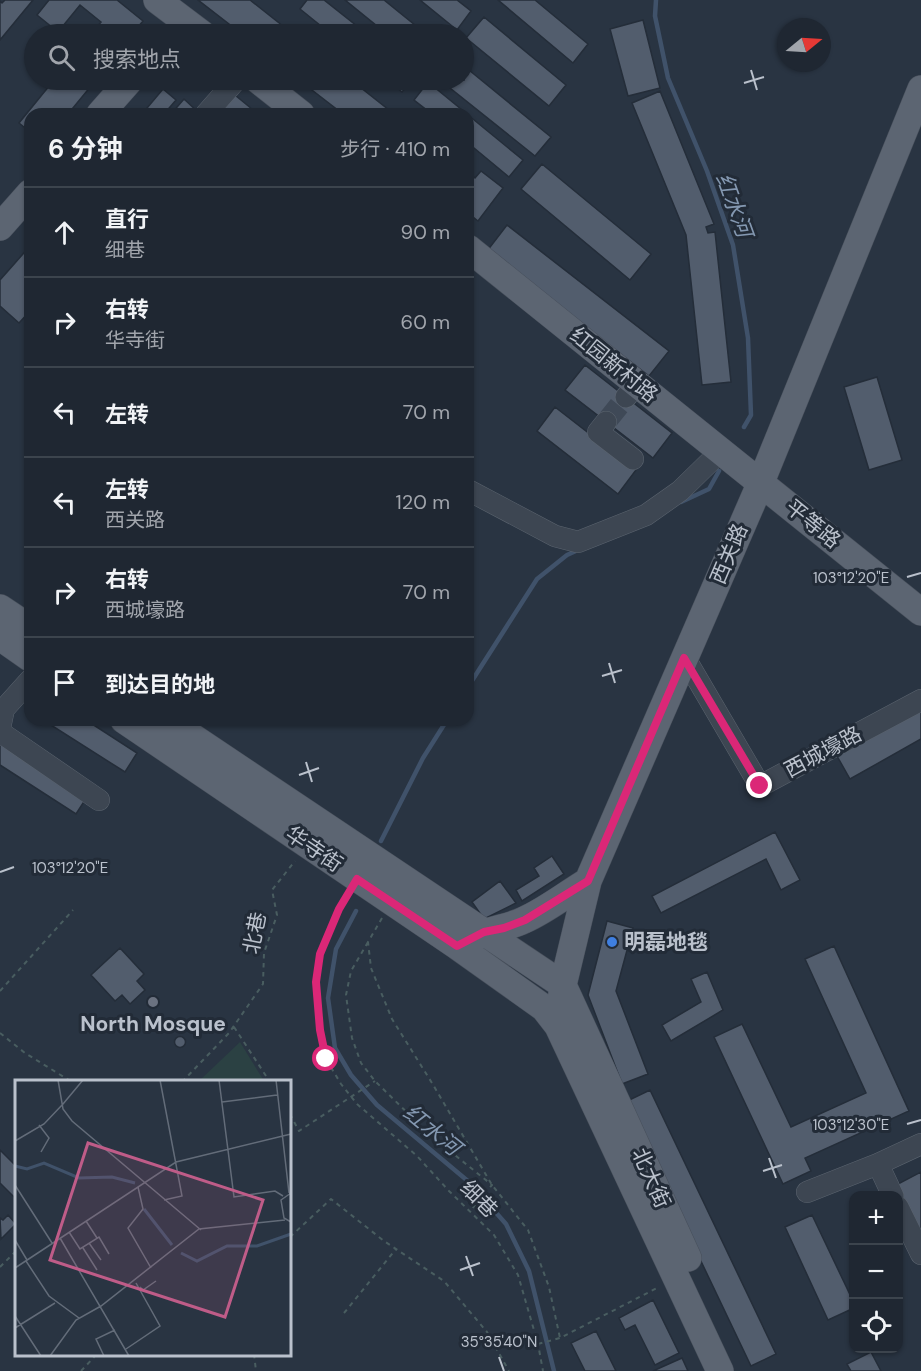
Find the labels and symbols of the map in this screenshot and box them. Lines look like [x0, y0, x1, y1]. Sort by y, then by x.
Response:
north arrow [777, 18, 831, 72]
water label: 红水河 [709, 169, 760, 245]
street label: 红园新村路 [564, 321, 664, 409]
street label: 平等路 [780, 493, 846, 555]
street label: 西关路 [704, 520, 754, 588]
text: 103°12'20"E [813, 568, 889, 588]
street label: 西城壕路 [779, 720, 867, 784]
route end [746, 772, 772, 798]
street label: 华寺街 [280, 820, 348, 878]
text: 103°12'20"E [32, 858, 108, 878]
street label: 北巷 [237, 910, 273, 956]
place label: 明磊地毯 [624, 928, 708, 956]
marker: 明磊地毯 [605, 935, 619, 949]
marker: North Mosque [146, 995, 160, 1009]
place label: North Mosque [80, 1010, 226, 1038]
route start [312, 1045, 338, 1071]
inset map [15, 1080, 291, 1356]
water label: 红水河 [397, 1098, 470, 1165]
text: 103°12'30"E [813, 1115, 889, 1135]
street label: 北大街 [625, 1144, 677, 1212]
street label: 细巷 [454, 1174, 504, 1224]
text: 35°35'40"N [461, 1332, 537, 1352]

